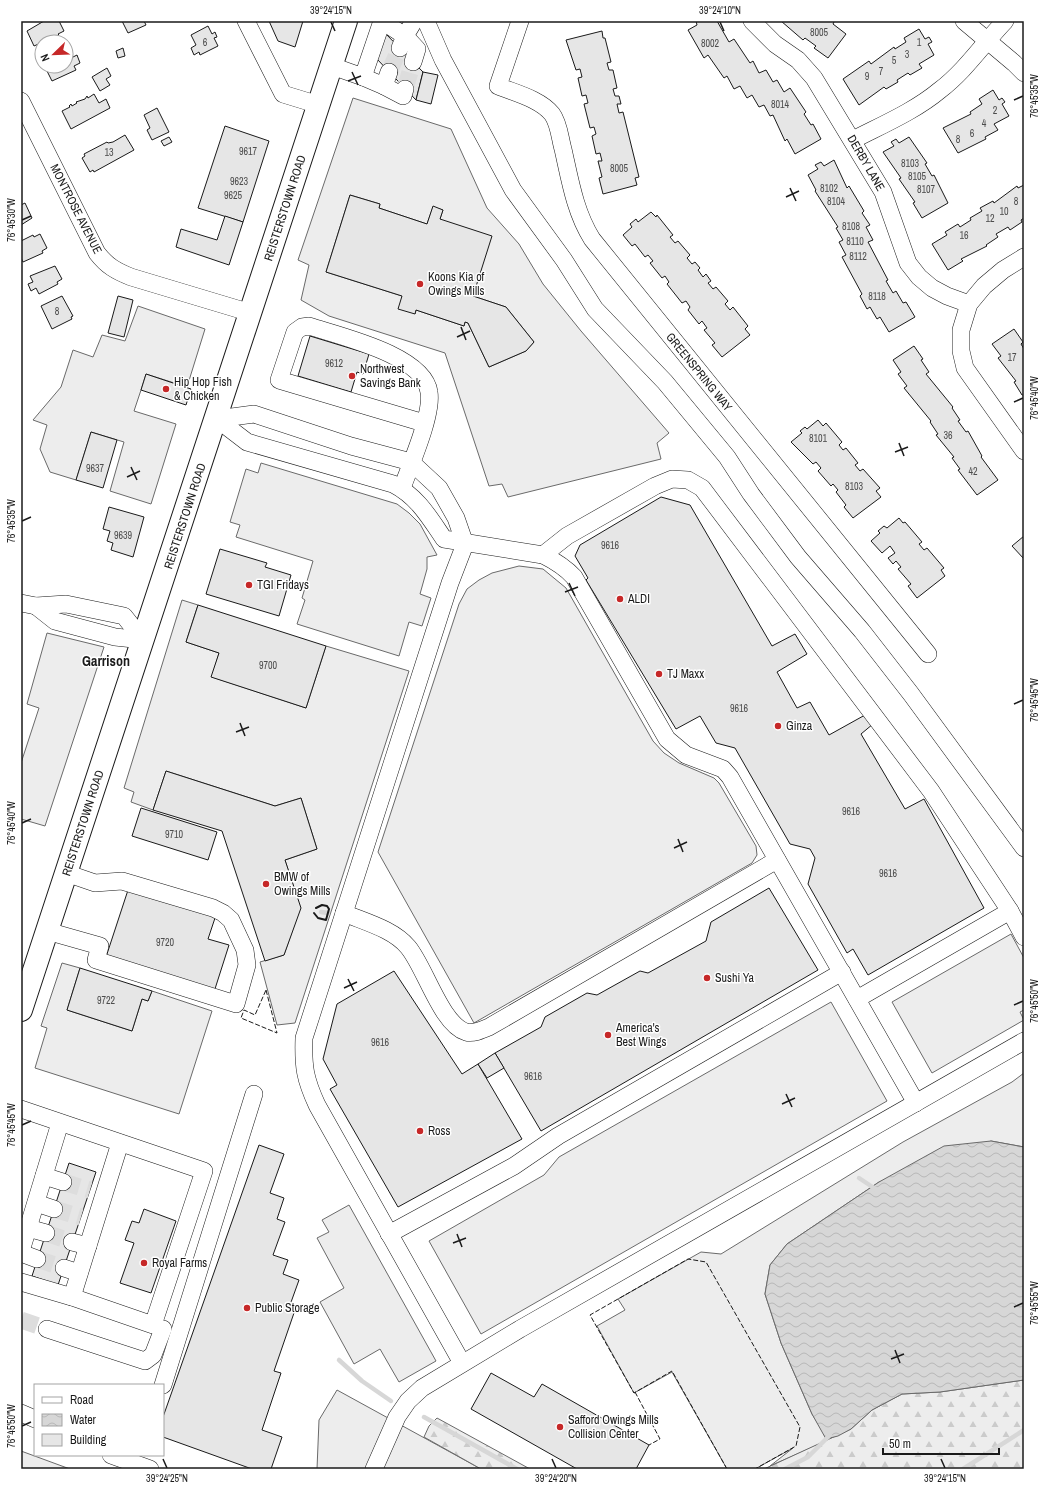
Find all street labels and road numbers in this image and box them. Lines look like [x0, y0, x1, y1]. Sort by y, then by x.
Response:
street label: DERBY LANE [844, 132, 888, 194]
street label: REISTERSTOWN ROAD [260, 153, 310, 263]
street label: MONTROSE AVENUE [46, 161, 106, 257]
street label: GREENSPRING WAY [662, 329, 736, 415]
street label: REISTERSTOWN ROAD [160, 461, 210, 571]
street label: REISTERSTOWN ROAD [58, 768, 108, 878]

